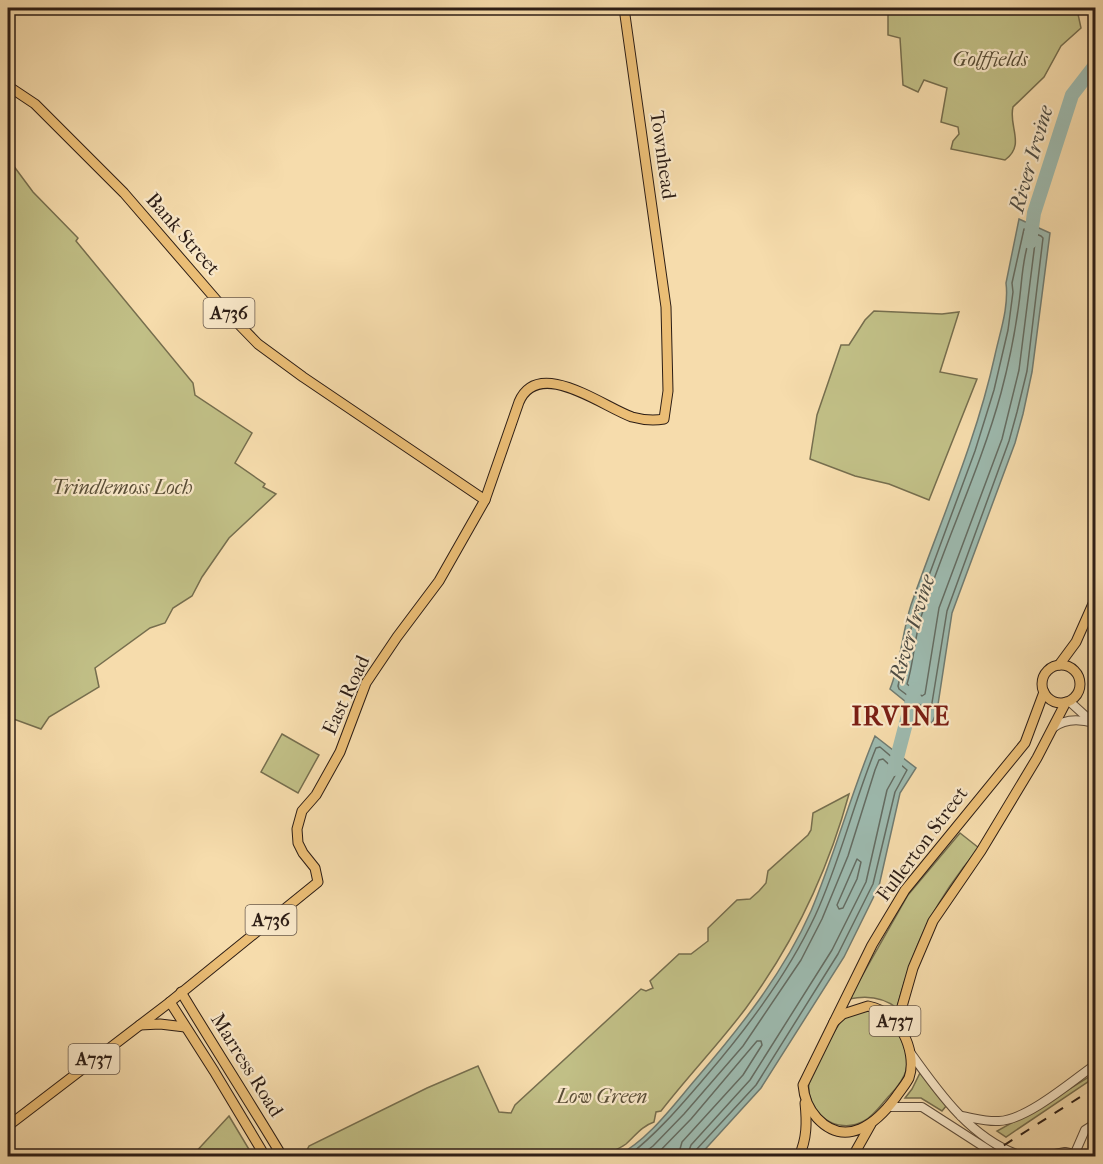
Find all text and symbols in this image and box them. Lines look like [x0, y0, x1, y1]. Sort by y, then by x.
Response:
park label: Golffields [952, 48, 1028, 71]
water label: River Irvine [1004, 102, 1058, 217]
street label: Townhead [645, 109, 681, 202]
street label: Bank Street [141, 188, 225, 280]
road number: A736 [204, 298, 254, 328]
park label: Trindlemoss Loch [51, 476, 193, 499]
water label: River Irvine [884, 571, 940, 686]
street label: East Road [318, 651, 375, 738]
district label: IRVINE [851, 701, 951, 732]
street label: Fullerton Street [872, 782, 972, 906]
road number: A736 [246, 905, 296, 935]
road number: A737 [870, 1006, 920, 1036]
street label: Marress Road [206, 1009, 289, 1122]
road number: A737 [68, 1044, 119, 1074]
park label: Low Green [555, 1085, 647, 1108]

